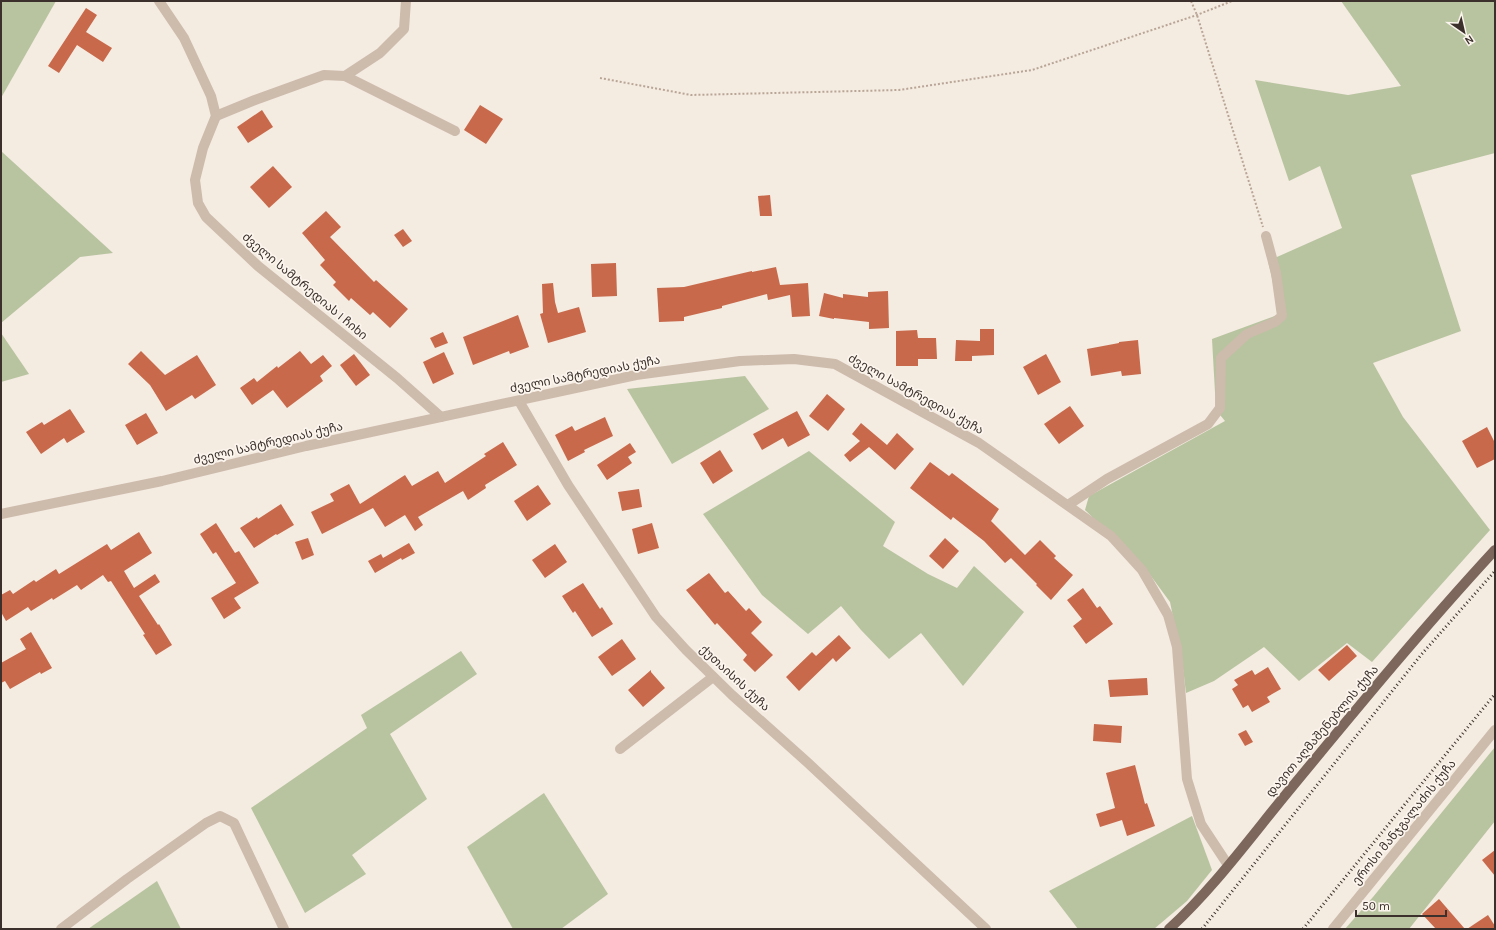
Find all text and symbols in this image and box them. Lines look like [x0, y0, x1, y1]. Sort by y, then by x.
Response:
north arrow [1444, 12, 1484, 52]
text: N [1462, 32, 1476, 47]
street label: ძველი სამტრედიას I ჩიხი [239, 229, 371, 343]
street label: ძველი სამტრედიას ქუჩა [845, 351, 986, 438]
street label: ძველი სამტრედიას ქუჩა [509, 353, 662, 396]
street label: ძველი სამტრედიას ქუჩა [192, 419, 344, 468]
street label: ქუთაისის ქუჩა [697, 642, 773, 714]
street label: დავით აღმაშენებლის ქუჩა [1263, 662, 1382, 800]
street label: ეროსი მანჯგალაძის ქუჩა [1349, 757, 1460, 888]
scale bar [1356, 892, 1446, 918]
text: 50 m [1362, 899, 1390, 913]

